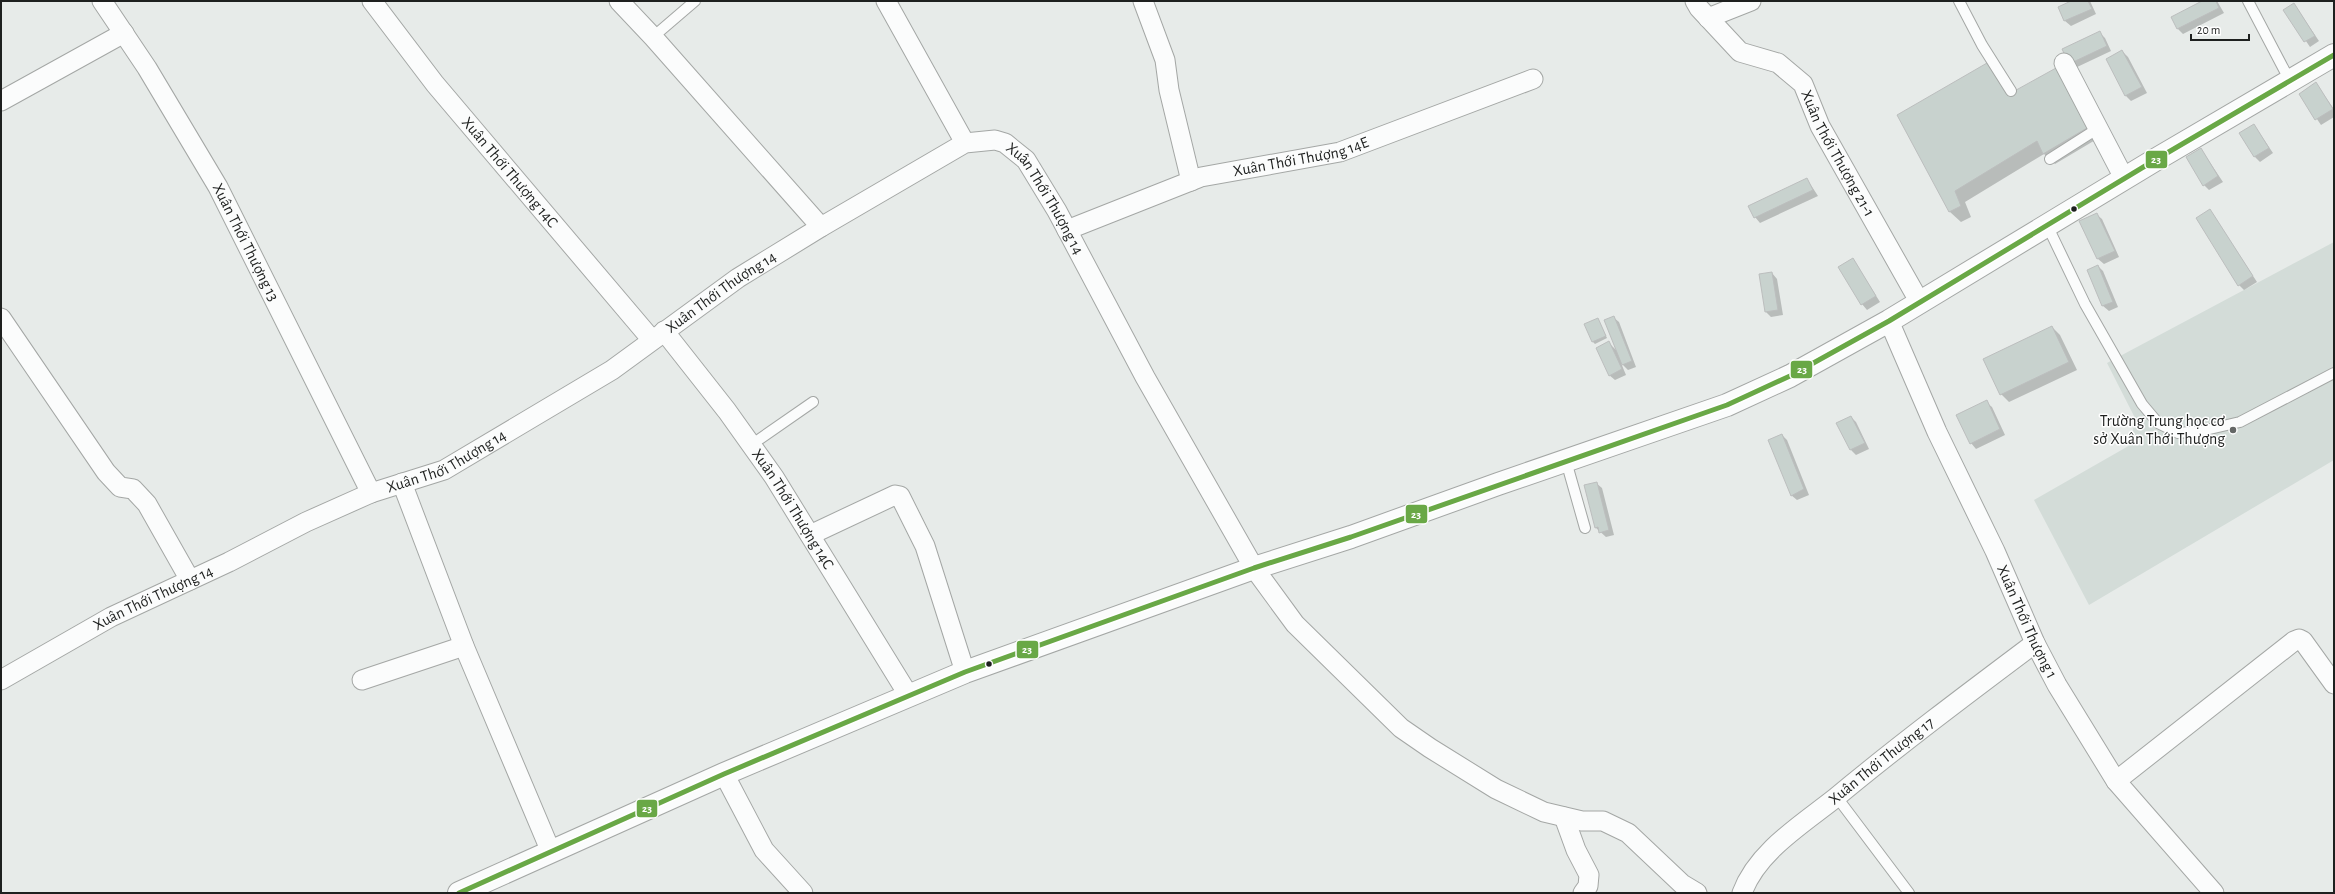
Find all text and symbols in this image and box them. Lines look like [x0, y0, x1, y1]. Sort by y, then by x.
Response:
scale bar [2191, 16, 2249, 42]
text: 20 m [2197, 24, 2220, 36]
street label: Xuân Thới Thượng 21-1 [1798, 88, 1877, 219]
street label: Xuân Thới Thượng 14C [459, 114, 561, 231]
street label: Xuân Thới Thượng 14E [1232, 134, 1371, 179]
street label: Xuân Thới Thượng 14 [1003, 139, 1087, 257]
line badge: 23 [2145, 150, 2168, 169]
text: 23 [2151, 154, 2161, 165]
street label: Xuân Thới Thượng 13 [209, 181, 282, 304]
unlabelled marker [2069, 204, 2079, 214]
street label: Xuân Thới Thượng 14 [663, 248, 779, 336]
line badge: 23 [1790, 360, 1813, 379]
text: 23 [1797, 364, 1807, 375]
place label: Trường Trung học cơ sở Xuân Thới Thượng [2093, 413, 2225, 447]
marker: Trường Trung học cơ sở Xuân Thới Thượng [2228, 425, 2238, 435]
street label: Xuân Thới Thượng 14 [385, 427, 509, 496]
street label: Xuân Thới Thượng 14C [749, 446, 837, 572]
line badge: 23 [1405, 504, 1428, 524]
text: 23 [1411, 509, 1421, 520]
street label: Xuân Thới Thượng 14 [90, 562, 216, 633]
street label: Xuân Thới Thượng 1 [1994, 563, 2060, 681]
line badge: 23 [1016, 640, 1039, 659]
text: 23 [1022, 644, 1032, 655]
unlabelled marker [984, 659, 994, 669]
street label: Xuân Thới Thượng 17 [1826, 714, 1937, 808]
line badge: 23 [636, 799, 658, 818]
text: 23 [642, 803, 652, 814]

